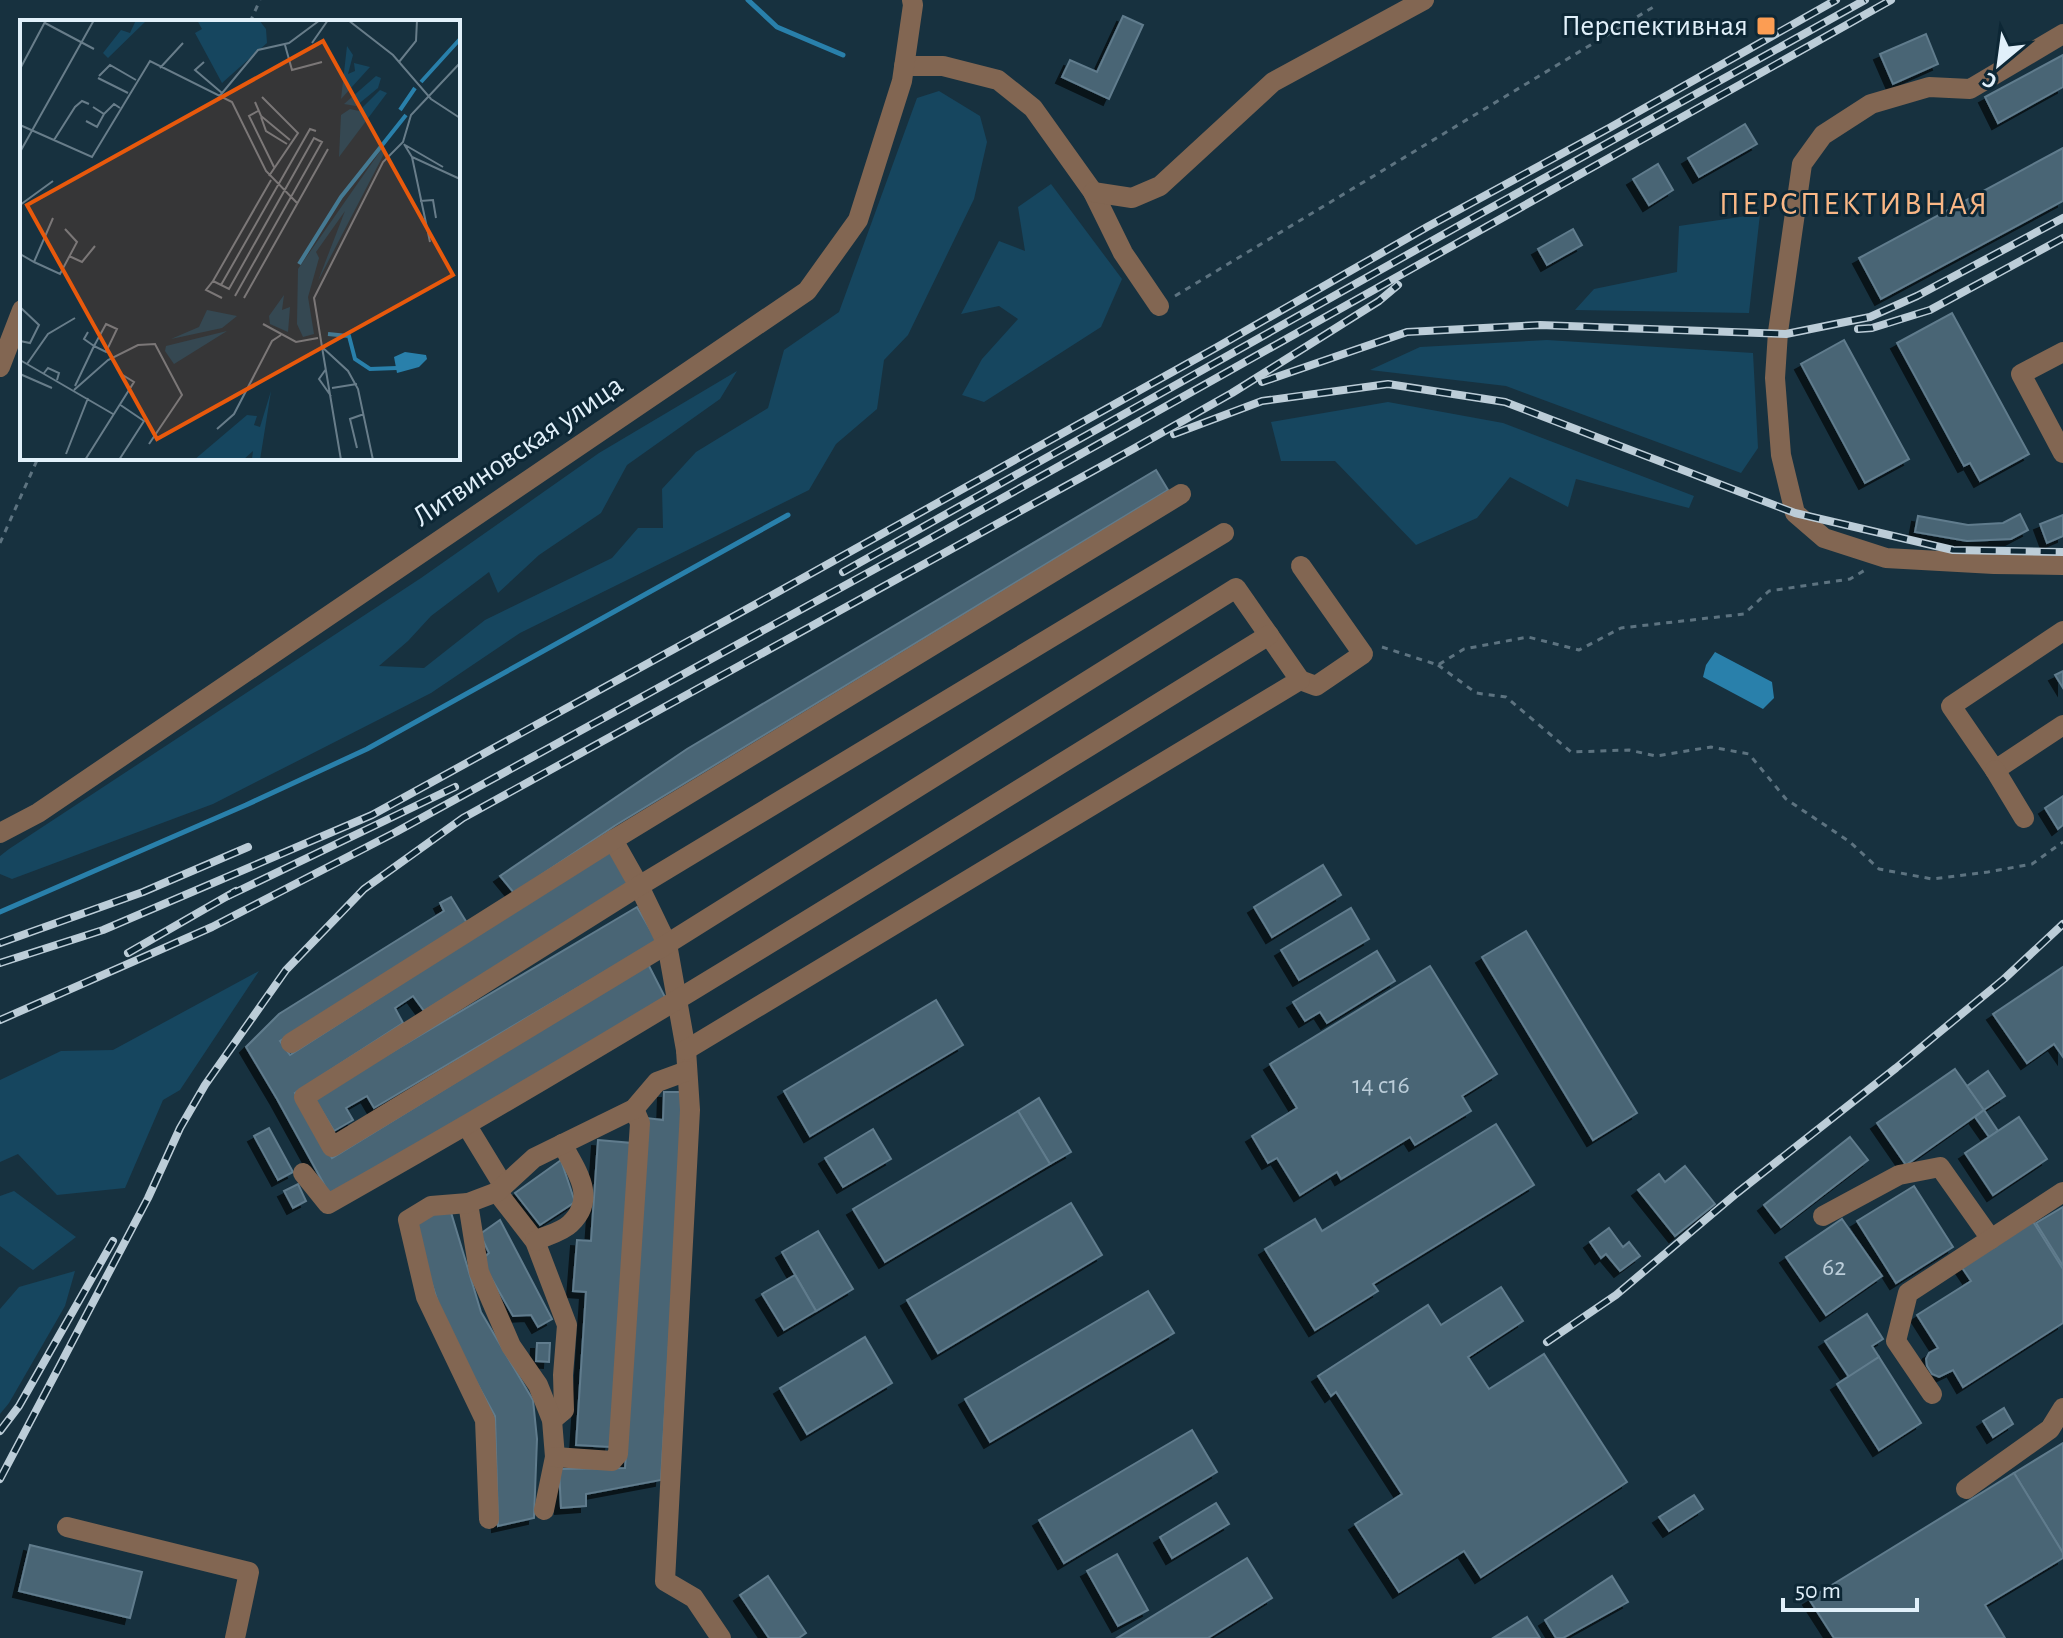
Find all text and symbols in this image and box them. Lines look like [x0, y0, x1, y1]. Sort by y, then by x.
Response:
place label: Перспективная [1561, 11, 1748, 41]
marker: Перспективная [1755, 15, 1777, 37]
inset map [20, 20, 460, 460]
north arrow [1959, 24, 2039, 104]
text: С [1979, 68, 2000, 93]
district label: ПЕРСПЕКТИВНАЯ [1719, 188, 1989, 220]
street label: Литвиновская улица [408, 370, 628, 532]
house number: 14 с16 [1352, 1072, 1410, 1098]
house number: 62 [1822, 1254, 1846, 1280]
scale bar [1783, 1562, 1917, 1612]
text: 50 m [1795, 1579, 1841, 1603]

